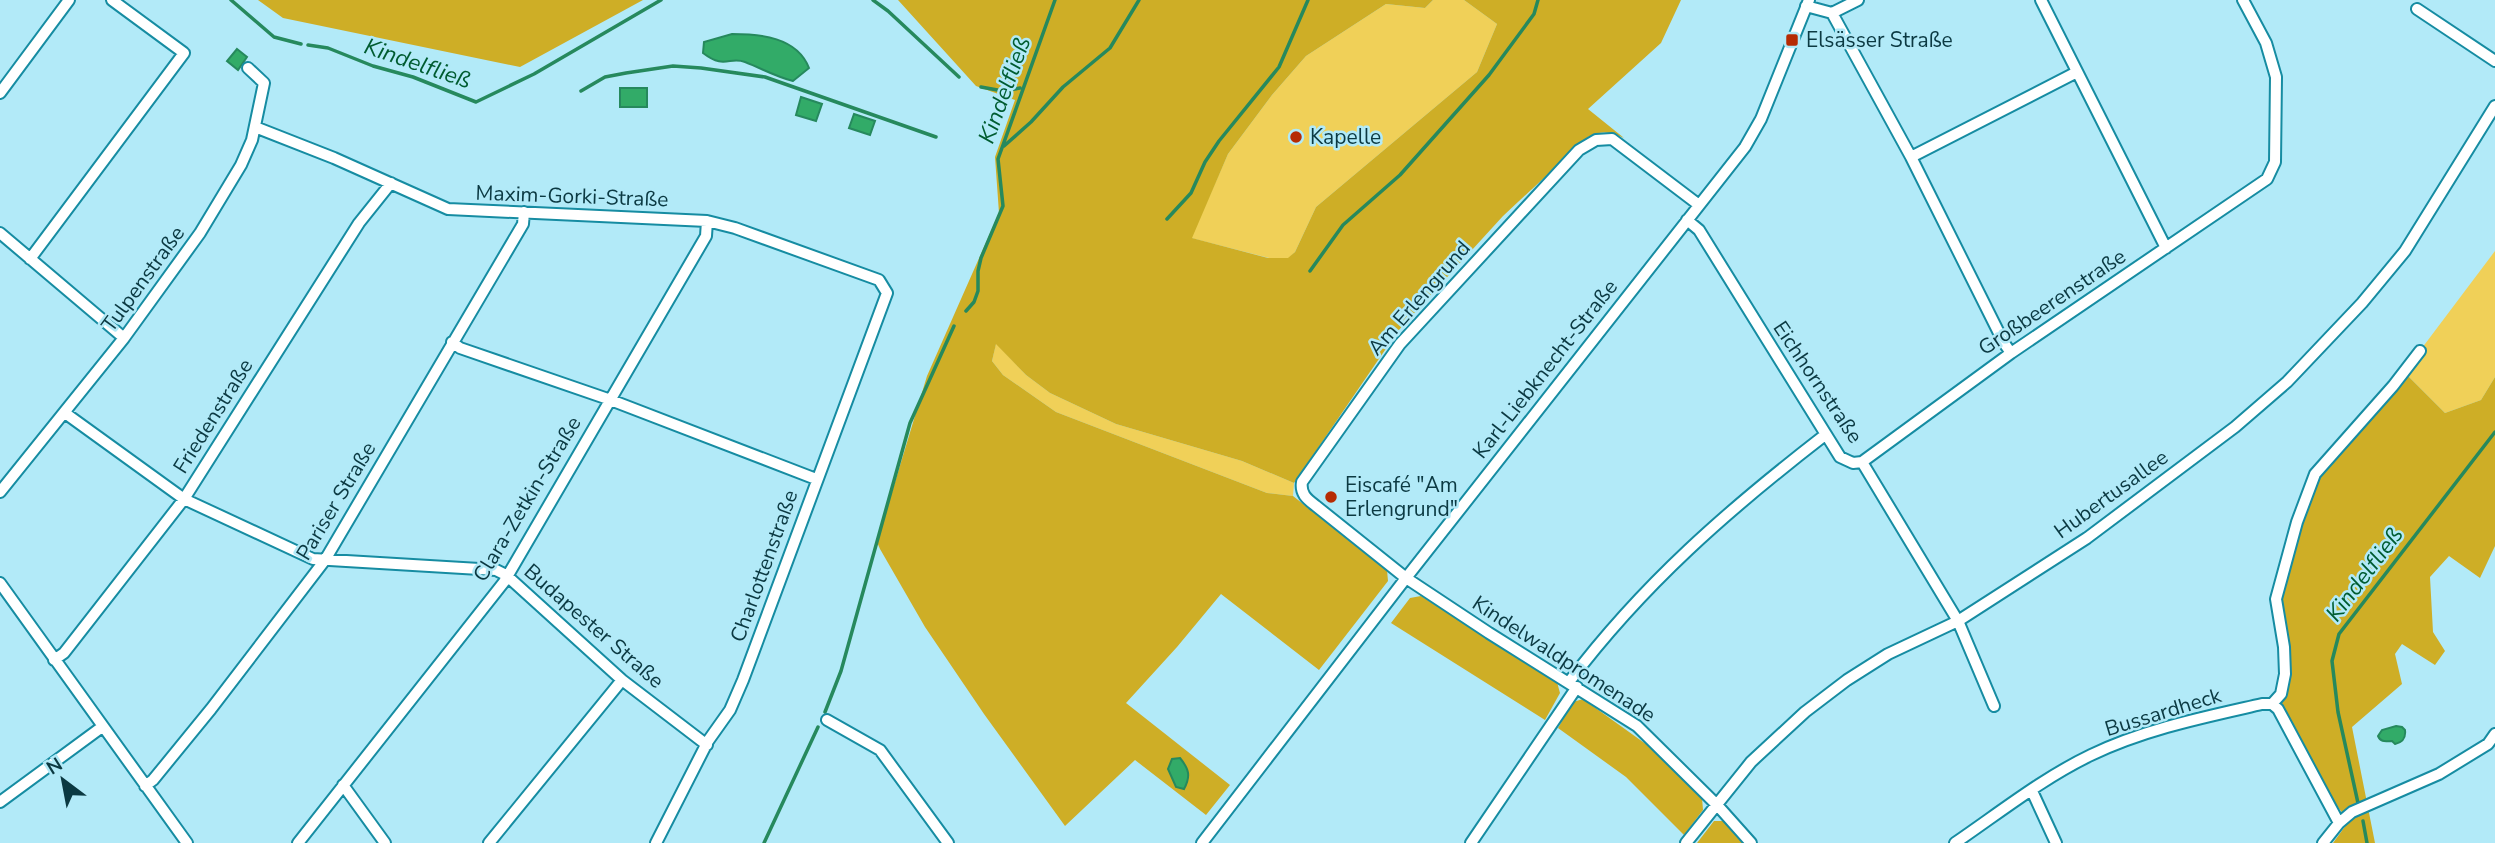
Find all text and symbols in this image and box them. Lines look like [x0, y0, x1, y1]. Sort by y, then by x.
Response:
place label: Elsässer Straße [1806, 26, 1953, 54]
water label: Kindelfließ [360, 31, 475, 96]
marker: Elsässer Straße [1784, 32, 1800, 48]
water label: Kindelfließ [971, 33, 1038, 148]
place label: Kapelle [1310, 123, 1381, 151]
marker: Kapelle [1288, 129, 1304, 145]
street label: Maxim-Gorki-Straße [475, 179, 669, 213]
street label: Tulpenstraße [95, 220, 191, 338]
street label: Am Erlengrund [1361, 235, 1477, 361]
street label: Großbeerenstraße [1973, 242, 2131, 362]
street label: Karl-Liebknecht-Straße [1466, 274, 1624, 464]
street label: Eichhornstraße [1767, 315, 1869, 449]
street label: Friedenstraße [167, 353, 259, 479]
street label: Clara-Zetkin-Straße [467, 411, 587, 587]
street label: Pariser Straße [290, 437, 382, 565]
street label: Hubertusallee [2048, 443, 2174, 545]
place label: Eiscafé "Am Erlengrund" [1345, 471, 1458, 523]
street label: Charlottenstraße [724, 486, 804, 646]
marker: Eiscafé "Am Erlengrund" [1323, 489, 1339, 505]
water label: Kindelfließ [2319, 521, 2410, 628]
street label: Budapester Straße [518, 557, 670, 695]
street label: Kindelwaldpromenade [1467, 589, 1661, 729]
street label: Bussardheck [2101, 681, 2225, 743]
north arrow [28, 745, 98, 815]
text: N [42, 752, 67, 781]

